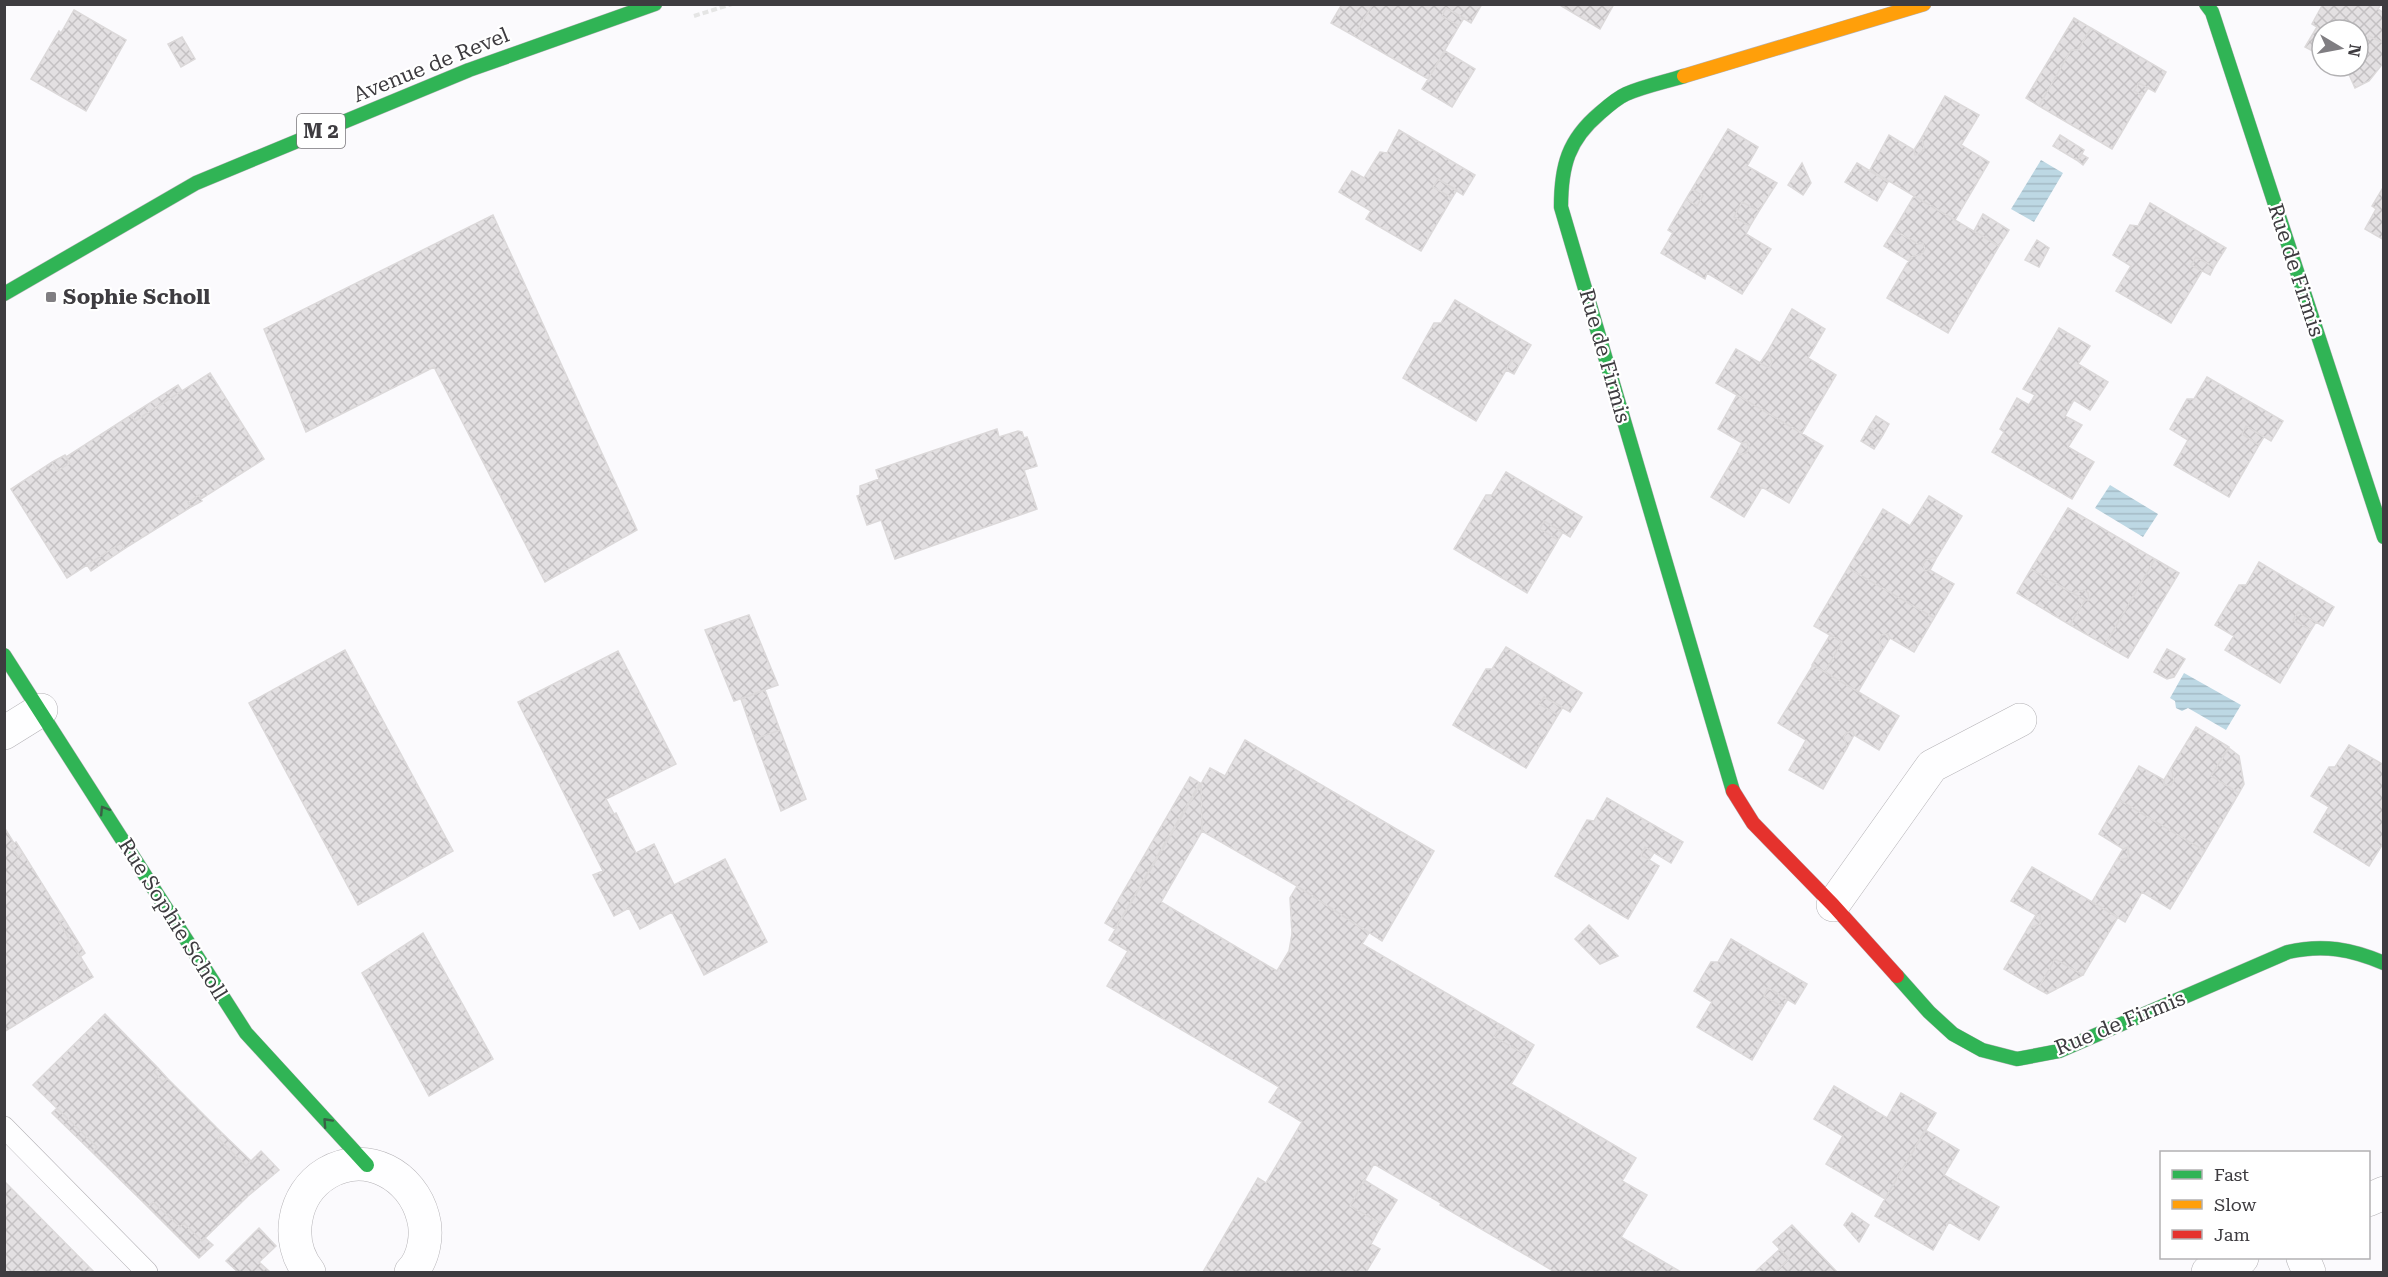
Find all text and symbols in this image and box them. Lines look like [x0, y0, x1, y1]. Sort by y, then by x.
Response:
north arrow [2310, 18, 2370, 78]
street label: Avenue de Revel [350, 23, 513, 107]
text: N [2344, 43, 2365, 58]
road number: M 2 [297, 114, 345, 148]
street label: Rue de Firmis [2263, 201, 2329, 339]
place label: Sophie Scholl [63, 285, 210, 309]
street label: Rue de Firmis [1574, 286, 1636, 426]
marker: Sophie Scholl [44, 290, 58, 304]
one-way arrow [100, 806, 112, 816]
street label: Rue Sophie Scholl [114, 834, 233, 1005]
street label: Rue de Firmis [2051, 986, 2189, 1060]
one-way arrow [323, 1118, 334, 1128]
legend [2160, 1151, 2370, 1259]
text: Fast [2214, 1164, 2249, 1185]
text: Slow [2214, 1194, 2256, 1215]
text: Jam [2214, 1224, 2250, 1245]

